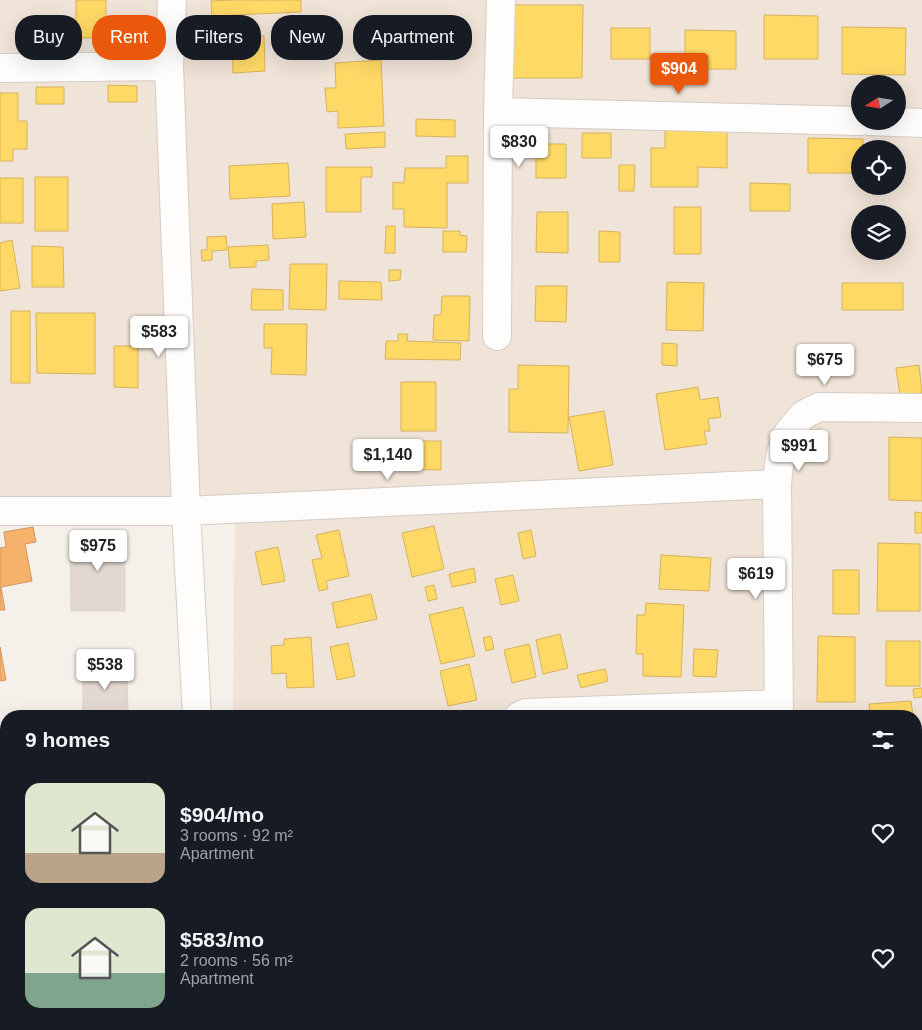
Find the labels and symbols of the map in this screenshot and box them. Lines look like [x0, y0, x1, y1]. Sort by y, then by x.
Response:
pin: $904 [649, 52, 709, 95]
north arrow [851, 75, 906, 130]
pin: $830 [489, 126, 549, 168]
pin: $583 [129, 316, 189, 358]
pin: $675 [795, 344, 855, 386]
pin: $991 [769, 430, 829, 472]
pin: $1,140 [347, 438, 429, 481]
pin: $975 [68, 530, 128, 572]
pin: $619 [726, 558, 786, 600]
pin: $538 [75, 648, 135, 691]

